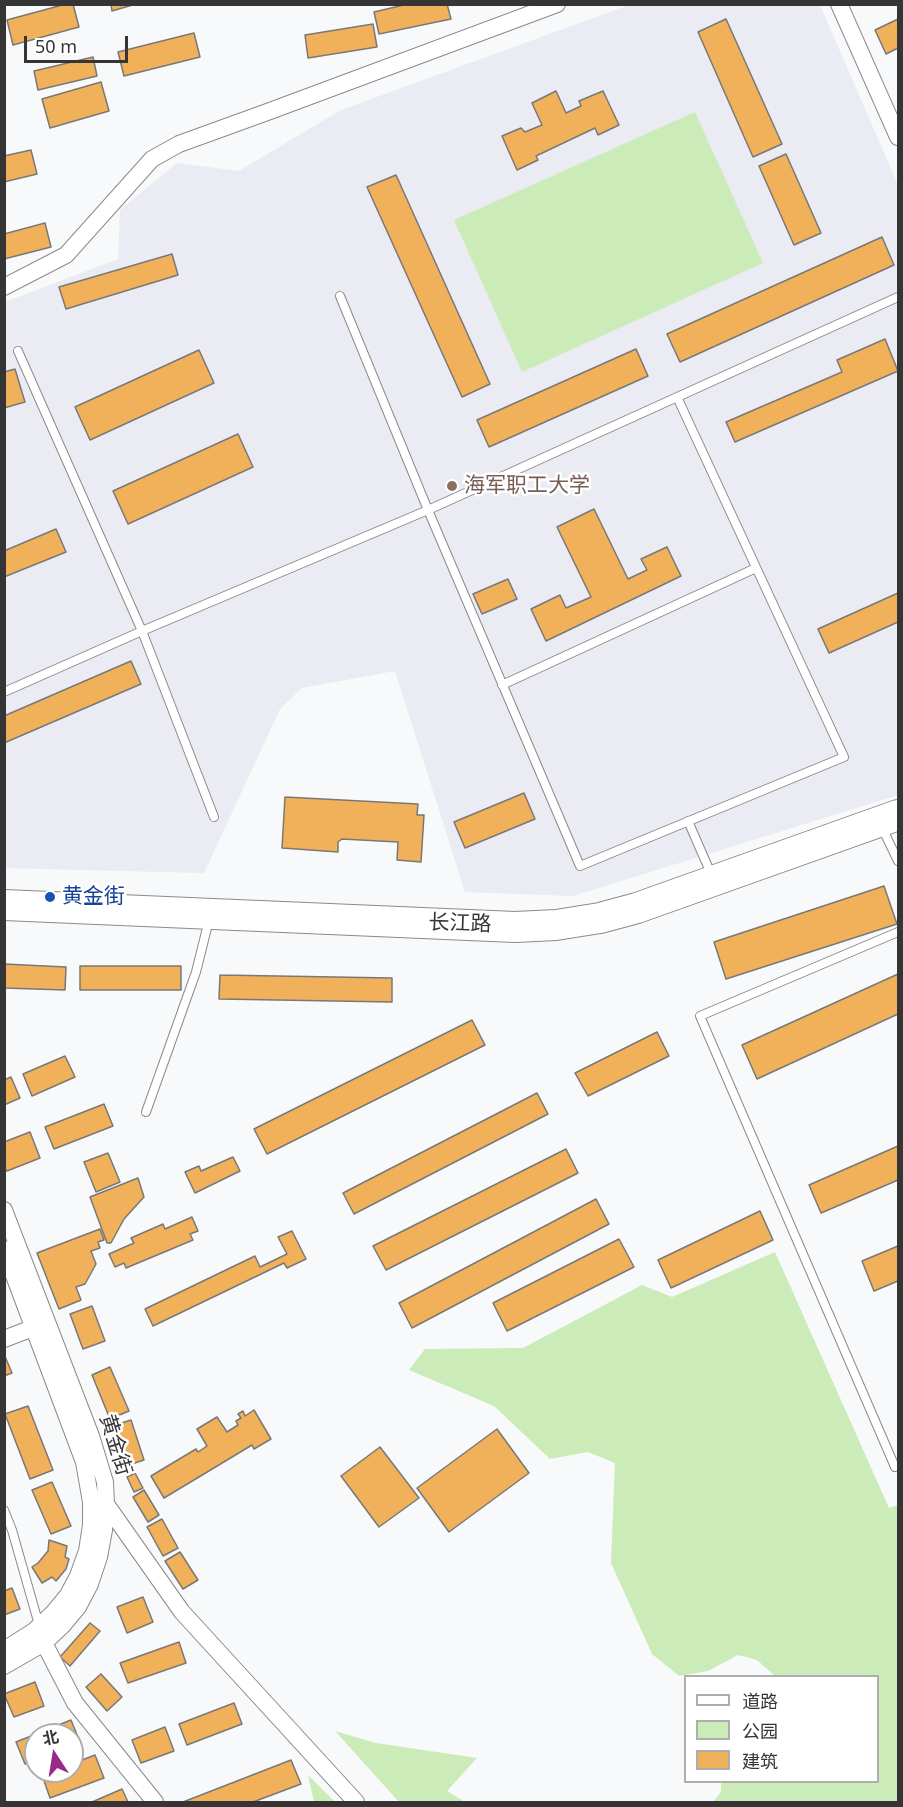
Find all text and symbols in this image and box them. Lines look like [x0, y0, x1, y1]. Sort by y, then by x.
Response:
scale bar [27, 24, 130, 62]
text: 50 m [35, 34, 77, 58]
place label: 海军职工大学 [464, 473, 590, 499]
marker: 海军职工大学 [445, 479, 459, 493]
place label: 黄金街 [62, 884, 125, 910]
marker: 黄金街 [43, 890, 57, 904]
street label: 长江路 [428, 910, 492, 938]
street label: 黄金街 [94, 1411, 136, 1479]
legend [684, 1675, 879, 1783]
text: 道路 [742, 1689, 778, 1713]
text: 公园 [742, 1719, 778, 1743]
north arrow [24, 1723, 84, 1783]
text: 北 [41, 1725, 61, 1750]
text: 建筑 [742, 1749, 778, 1773]

